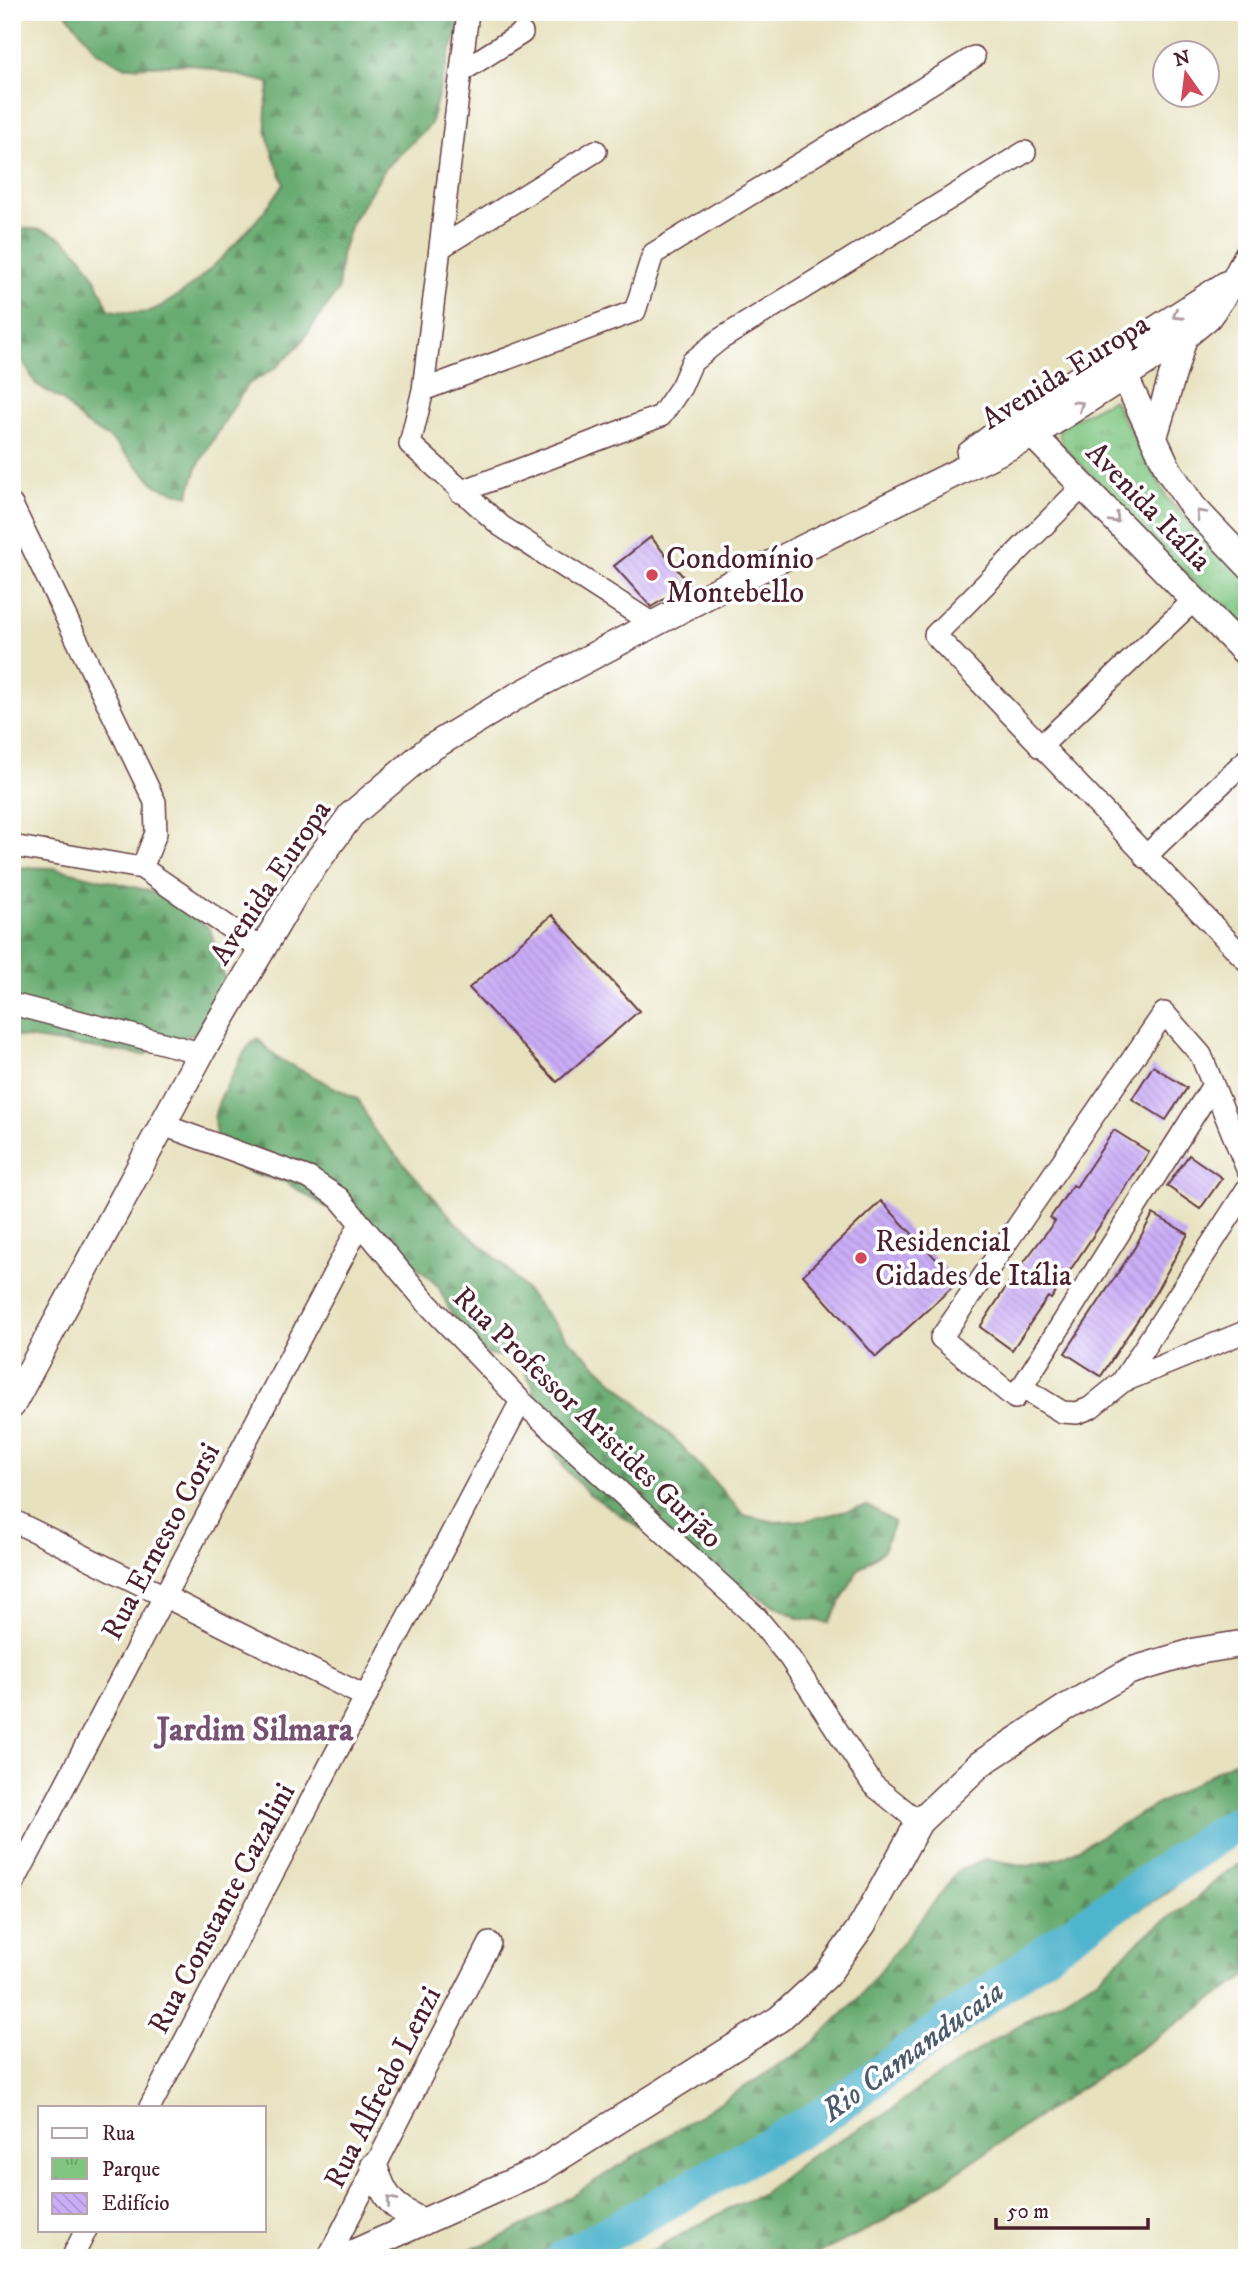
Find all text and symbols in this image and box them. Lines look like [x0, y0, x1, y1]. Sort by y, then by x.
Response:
north arrow [1150, 38, 1220, 108]
text: N [1172, 46, 1193, 72]
street label: Avenida Europa [975, 306, 1157, 439]
one-way arrow [1172, 307, 1185, 319]
one-way arrow [1071, 401, 1084, 413]
street label: Avenida Itália [1077, 435, 1219, 580]
one-way arrow [1196, 509, 1208, 522]
one-way arrow [1107, 511, 1120, 524]
place label: Condomínio Montebello [666, 541, 814, 612]
marker: Condomínio Montebello [644, 567, 660, 583]
street label: Avenida Europa [203, 793, 340, 972]
place label: Residencial Cidades de Itália [875, 1224, 1072, 1295]
marker: Residencial Cidades de Itália [853, 1250, 869, 1266]
street label: Rua Professor Aristides Gurjão [444, 1279, 730, 1557]
street label: Rua Ernesto Corsi [94, 1437, 229, 1647]
district label: Jardim Silmara [153, 1710, 354, 1751]
street label: Rua Constante Cazalini [141, 1777, 304, 2040]
water label: Rio Camanducaia [813, 1972, 1012, 2132]
street label: Rua Alfredo Lenzi [317, 1981, 450, 2195]
legend [38, 2106, 266, 2232]
text: Rua [102, 2121, 135, 2147]
text: Parque [102, 2157, 160, 2183]
scale bar [996, 2186, 1149, 2230]
text: Edifício [102, 2191, 170, 2217]
one-way arrow [387, 2196, 399, 2209]
text: 50 m [1007, 2199, 1049, 2225]

